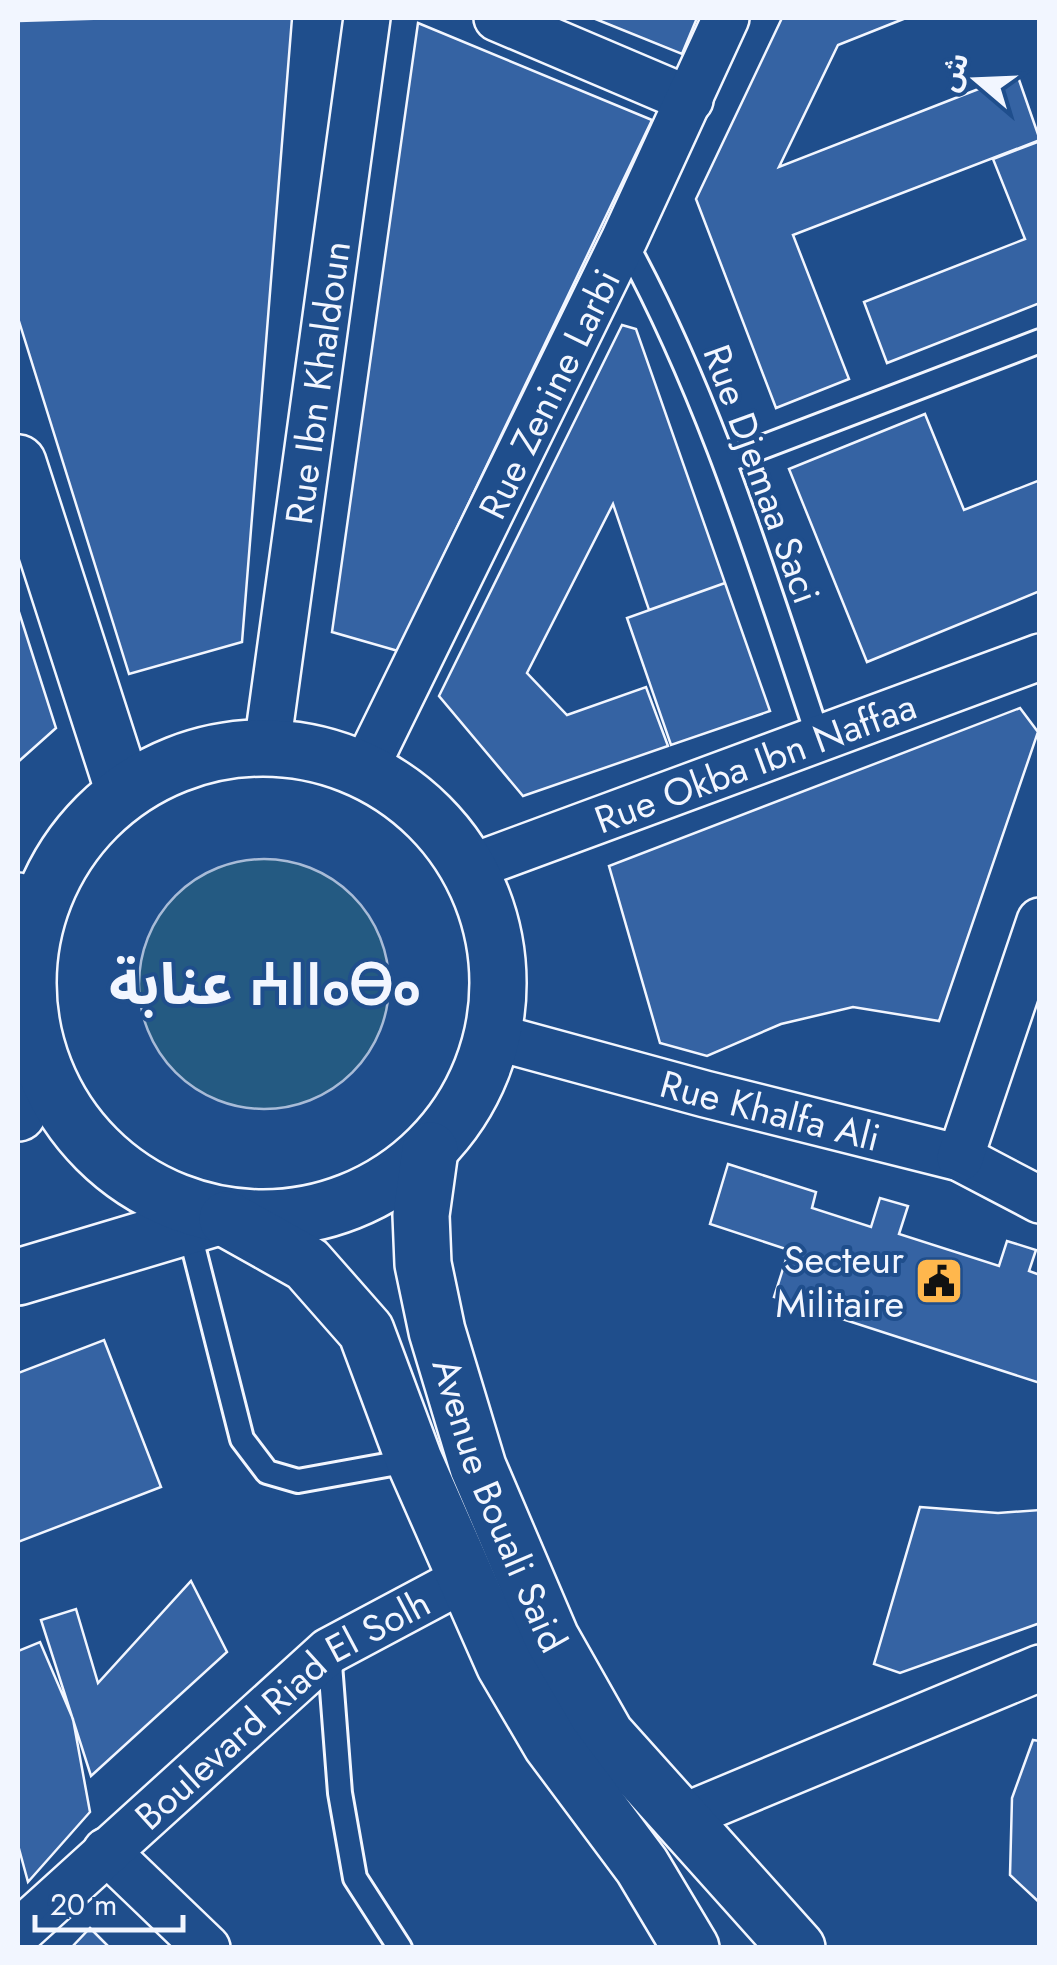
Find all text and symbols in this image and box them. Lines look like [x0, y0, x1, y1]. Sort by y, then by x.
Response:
north arrow [927, 30, 1027, 130]
text: ش [928, 47, 979, 97]
street label: Rue Ibn Khaldoun [270, 237, 364, 528]
street label: Rue Zenine Larbi [464, 259, 633, 528]
street label: Rue Djemaa Saci [690, 337, 834, 611]
street label: Rue Okba Ibn Naffaa [587, 678, 923, 847]
district label: عنابة ⵄⵏⵏⴰⴱⴰ [109, 942, 421, 1026]
street label: Rue Khalfa Ali [654, 1056, 886, 1164]
place label: Secteur Militaire [775, 1232, 904, 1331]
public building icon: Secteur Militaire [913, 1255, 965, 1307]
street label: Avenue Bouali Said [419, 1351, 581, 1662]
street label: Boulevard Riad El Solh [122, 1575, 439, 1842]
scale bar [35, 1870, 182, 1932]
text: 20 m [50, 1883, 117, 1926]

